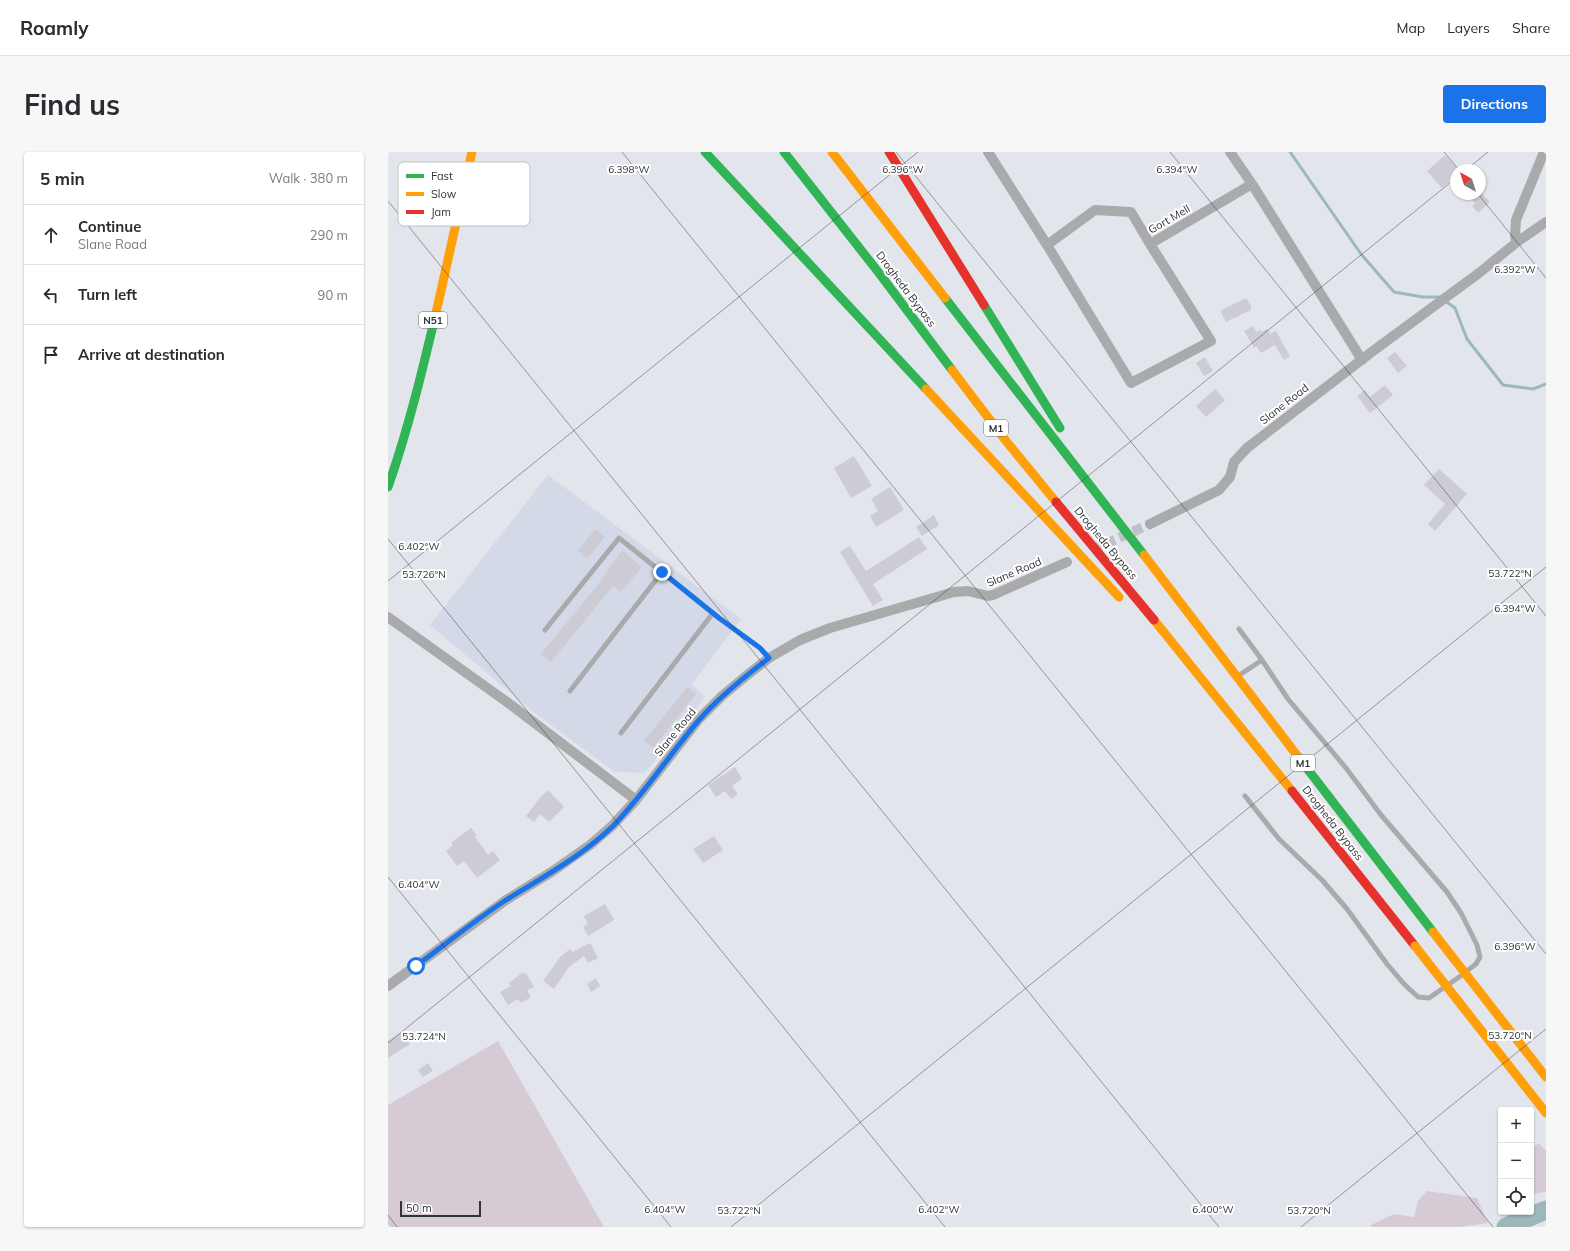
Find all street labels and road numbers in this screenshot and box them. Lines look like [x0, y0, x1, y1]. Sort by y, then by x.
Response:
street label: Gort Mell [1146, 201, 1192, 237]
street label: Drogheda Bypass [873, 248, 939, 330]
road number: N51 [419, 312, 447, 328]
street label: Slane Road [1257, 381, 1311, 427]
road number: M1 [984, 420, 1008, 436]
street label: Drogheda Bypass [1071, 504, 1141, 582]
street label: Slane Road [984, 554, 1044, 590]
street label: Slane Road [651, 705, 699, 759]
road number: M1 [1291, 755, 1315, 771]
street label: Drogheda Bypass [1299, 783, 1367, 863]

